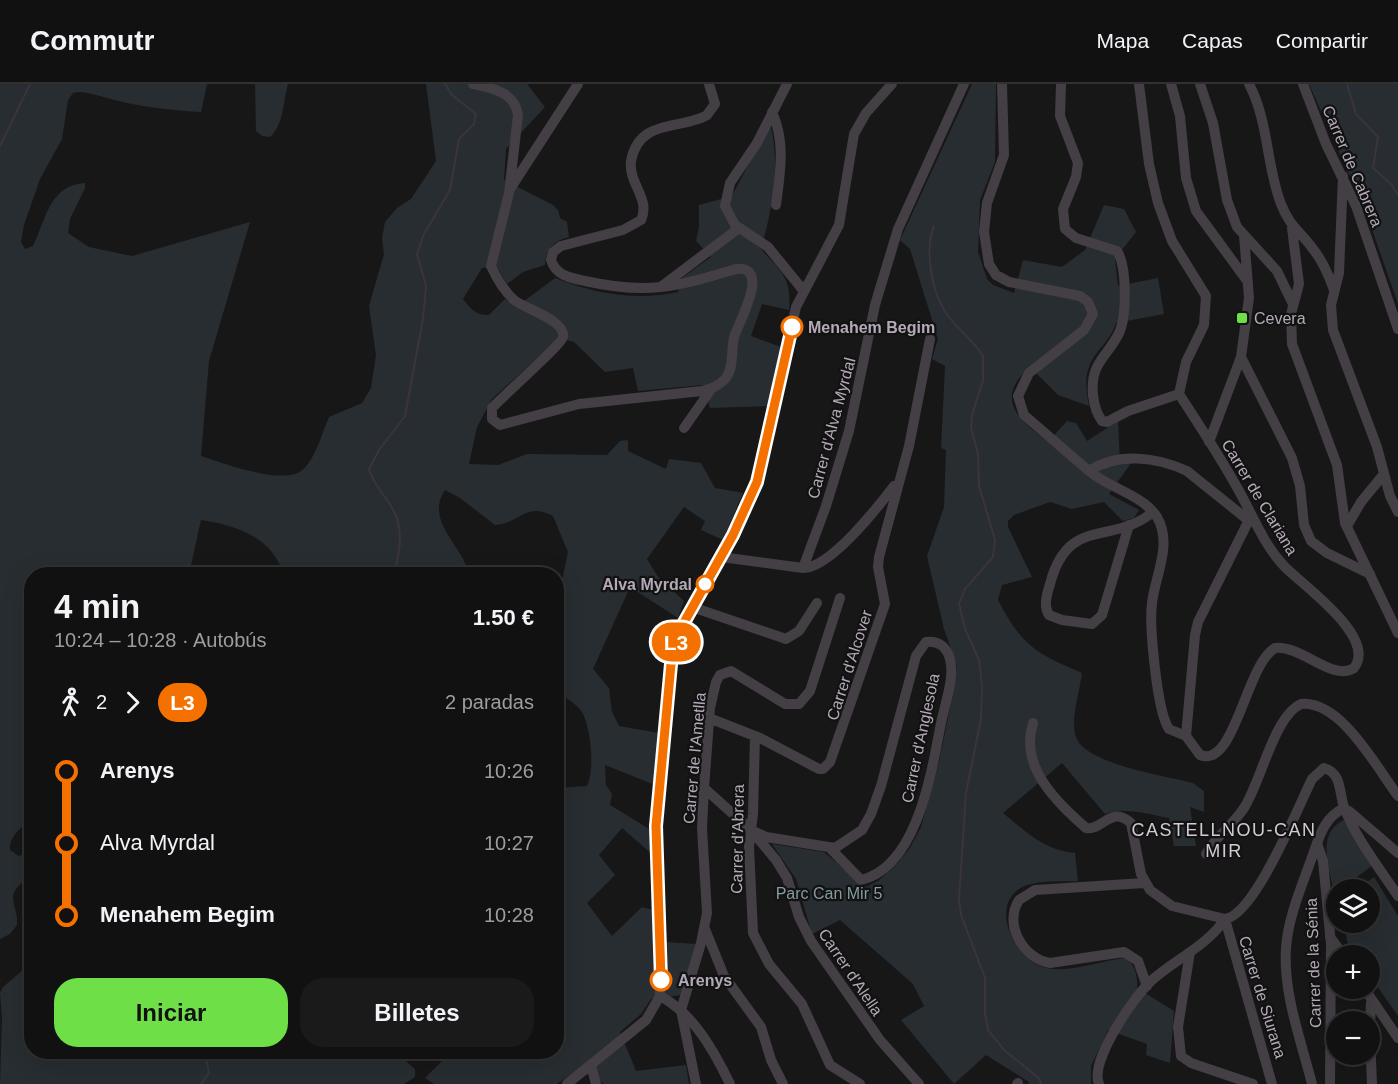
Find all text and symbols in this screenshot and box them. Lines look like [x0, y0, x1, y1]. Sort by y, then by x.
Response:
text: Commutr [30, 25, 154, 56]
text: Mapa [1097, 29, 1149, 52]
text: Capas [1182, 29, 1243, 52]
text: Compartir [1276, 29, 1368, 52]
street label: Carrer de Cabrera [1319, 103, 1386, 229]
place label: Cevera [1254, 310, 1306, 327]
marker: Cevera [1235, 311, 1249, 325]
marker: Menahem Begim [781, 316, 803, 338]
place label: Menahem Begim [808, 319, 935, 336]
street label: Carrer d'Alva Myrdal [804, 356, 858, 501]
street label: Carrer de Clariana [1218, 436, 1301, 558]
marker: Alva Myrdal [696, 575, 714, 593]
place label: Alva Myrdal [602, 576, 692, 593]
text: 4 min [54, 588, 140, 625]
text: 1.50 € [473, 605, 534, 630]
street label: Carrer d'Alcover [824, 607, 876, 723]
line badge: L3 [649, 622, 703, 662]
text: 10:24 – 10:28 · Autobús [54, 629, 266, 651]
text: L3 [664, 631, 688, 654]
street label: Carrer d'Anglesola [898, 672, 943, 804]
icon: walk [54, 686, 87, 719]
icon: forward [116, 686, 149, 719]
text: 2 [96, 691, 107, 713]
text: L3 [170, 691, 195, 714]
text: 2 paradas [445, 691, 534, 713]
street label: Carrer de l'Ametlla [680, 691, 709, 825]
text: Arenys [100, 758, 175, 783]
text: 10:26 [484, 760, 534, 782]
street label: Carrer d'Abrera [728, 784, 747, 894]
district label: CASTELLNOU-CAN MIR [1131, 820, 1317, 861]
text: Alva Myrdal [100, 830, 215, 855]
text: 10:27 [484, 832, 534, 854]
map controls [1326, 879, 1380, 1065]
button: layers [1326, 879, 1380, 933]
park label: Parc Can Mir 5 [776, 885, 882, 902]
street label: Carrer de la Sénia [1303, 898, 1324, 1028]
text: Menahem Begim [100, 902, 275, 927]
text: 10:28 [484, 904, 534, 926]
street label: Carrer d'Alella [815, 926, 886, 1019]
street label: Carrer de Siurana [1236, 934, 1289, 1061]
button: + [1326, 945, 1380, 999]
marker: Arenys [650, 969, 672, 991]
place label: Arenys [678, 972, 732, 989]
button: Iniciar [54, 978, 288, 1047]
button: Billetes [300, 978, 534, 1047]
button: − [1326, 1011, 1380, 1065]

